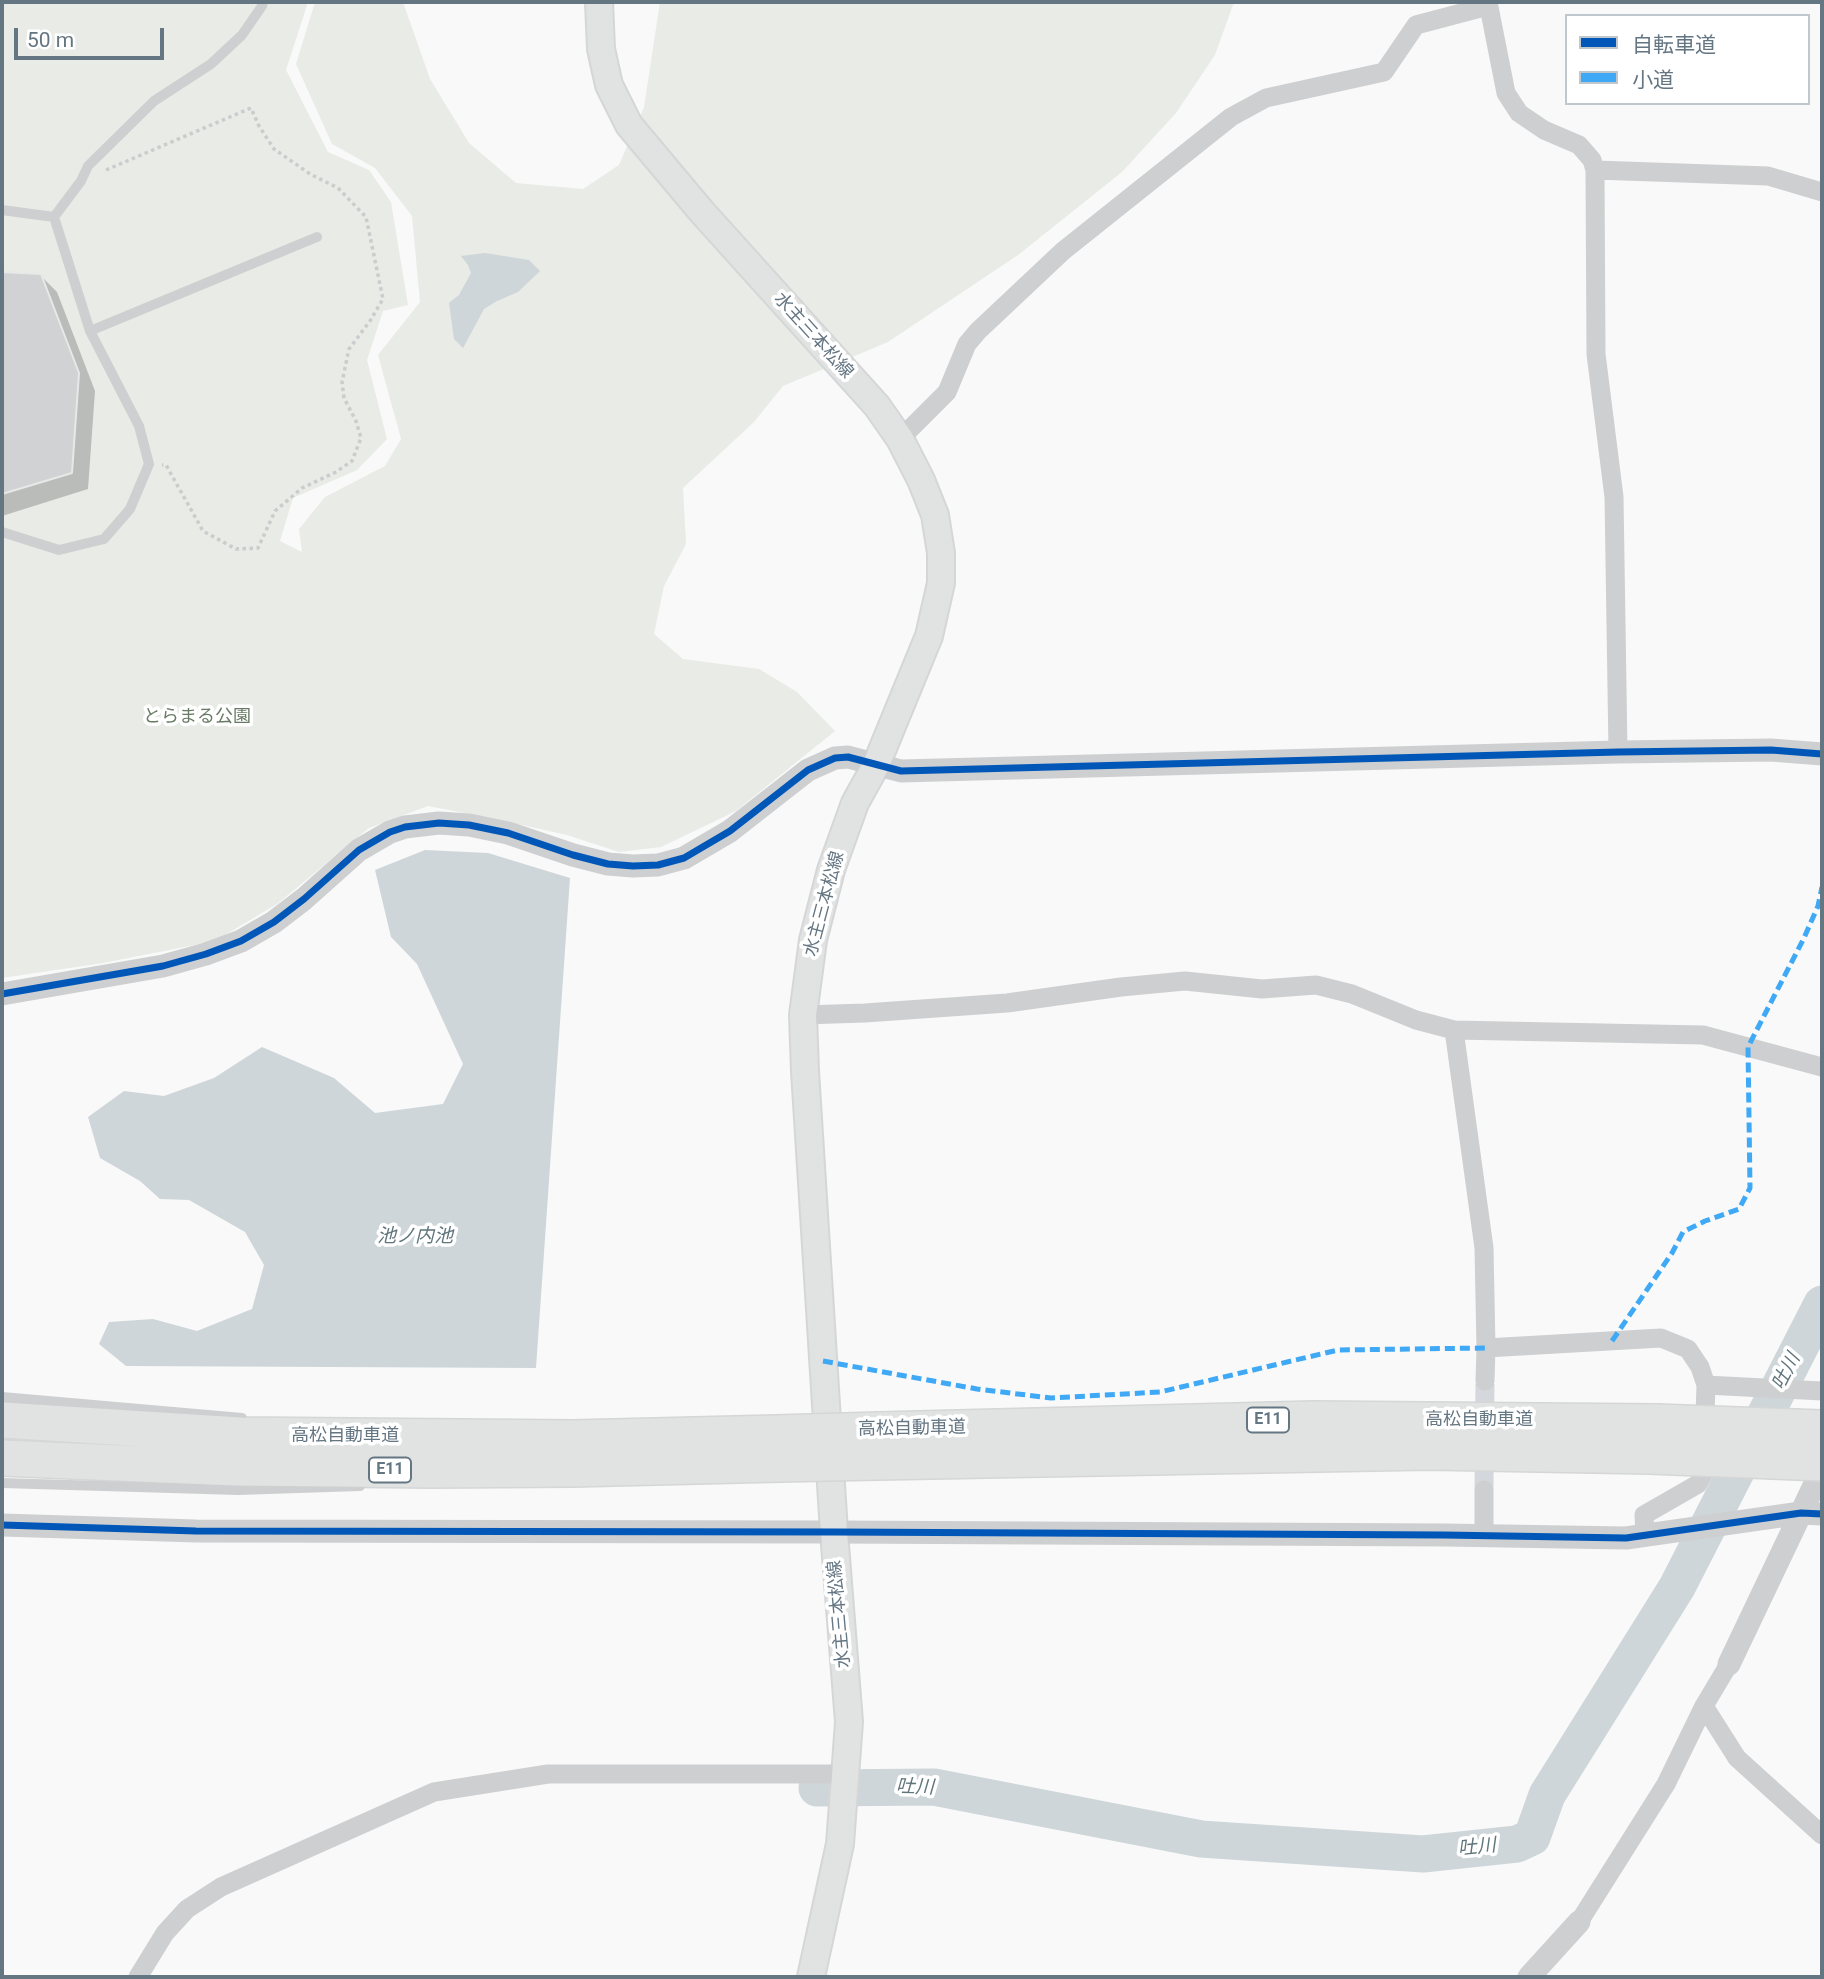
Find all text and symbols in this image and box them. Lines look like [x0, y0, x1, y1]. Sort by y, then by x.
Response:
scale bar [18, 14, 168, 58]
legend [1565, 14, 1810, 105]
text: 50 m [27, 28, 74, 52]
text: 自転車道 [1632, 33, 1716, 57]
text: 小道 [1632, 68, 1674, 92]
street label: 水主三本松線 [769, 289, 857, 383]
park label: とらまる公園 [143, 706, 251, 728]
street label: 水主三本松線 [801, 849, 849, 959]
water label: 池ノ内池 [377, 1226, 453, 1248]
water label: 吐川 [1768, 1350, 1806, 1394]
road number: E11 [1247, 1408, 1289, 1432]
street label: 高松自動車道 [1425, 1409, 1533, 1431]
street label: 高松自動車道 [858, 1417, 966, 1441]
street label: 高松自動車道 [291, 1425, 399, 1447]
road number: E11 [369, 1458, 411, 1482]
street label: 水主三本松線 [825, 1559, 855, 1669]
water label: 吐川 [896, 1776, 934, 1800]
water label: 吐川 [1457, 1835, 1497, 1861]

